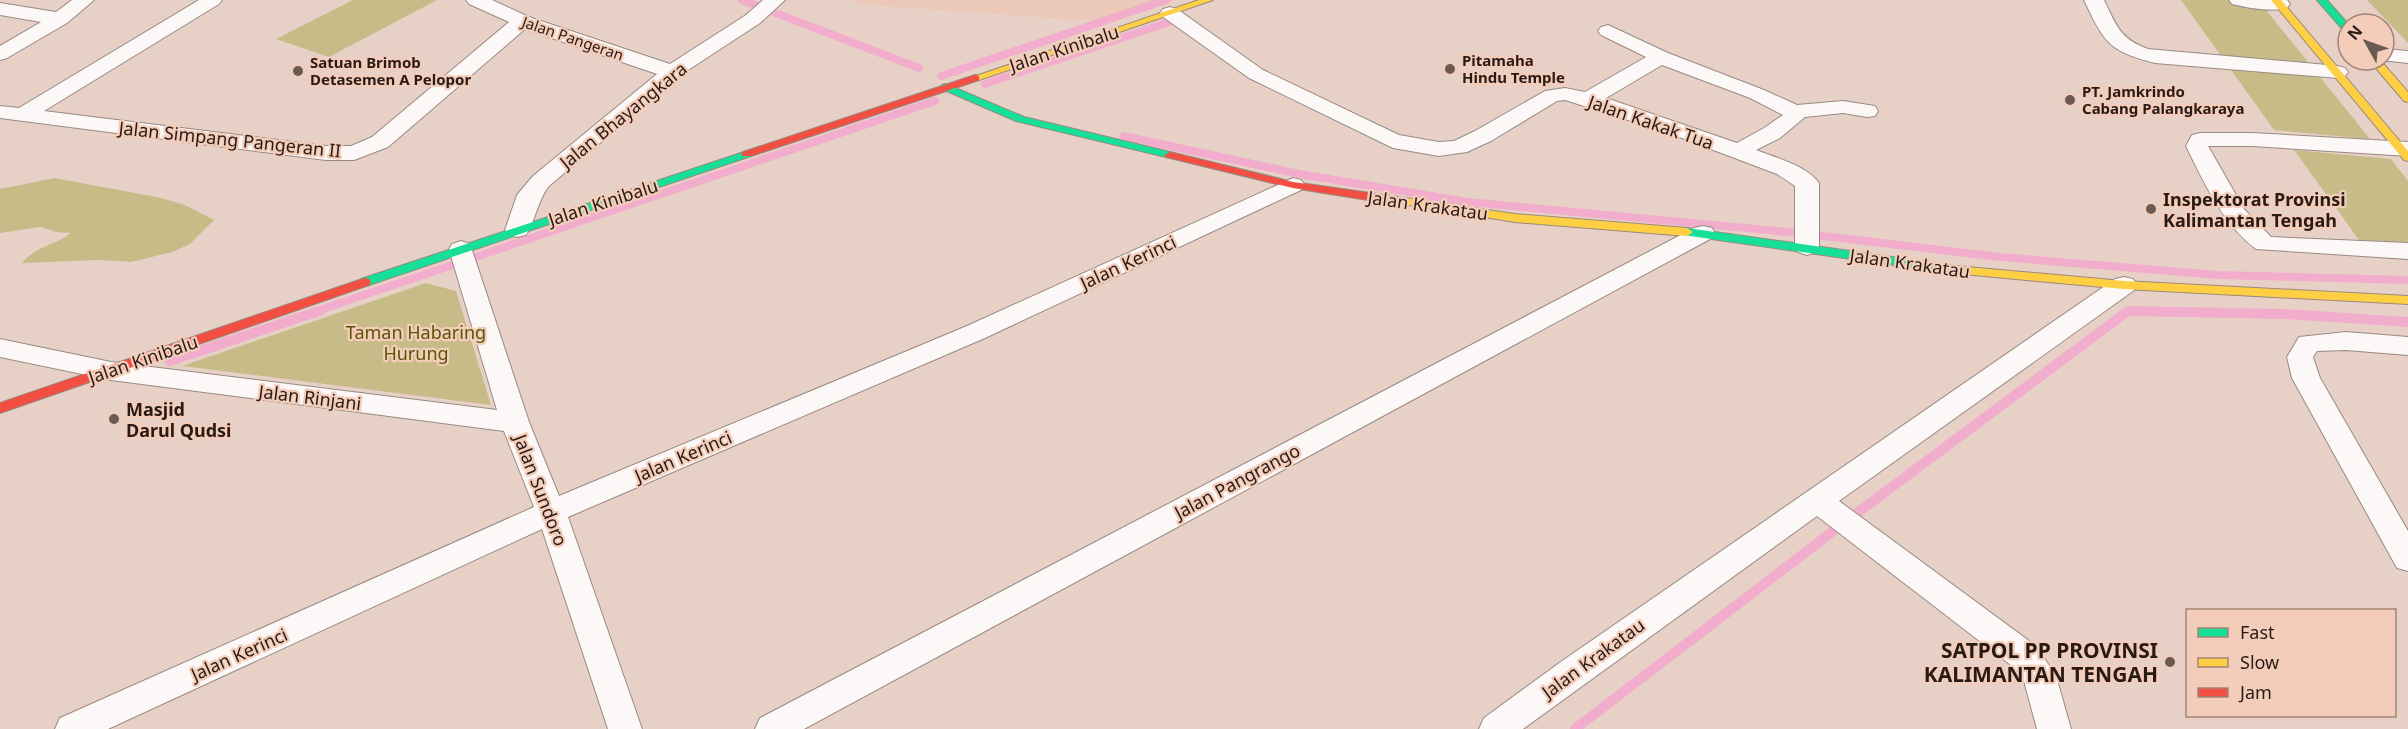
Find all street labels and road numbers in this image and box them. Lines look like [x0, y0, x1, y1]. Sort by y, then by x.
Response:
street label: Jalan Pangeran [518, 11, 626, 65]
street label: Jalan Kinibalu [1004, 19, 1122, 78]
street label: Jalan Bhayangkara [553, 56, 691, 175]
street label: Jalan Kakak Tua [1583, 89, 1717, 155]
street label: Jalan Simpang Pangeran II [116, 115, 342, 163]
street label: Jalan Kinibalu [543, 173, 661, 232]
street label: Jalan Krakatau [1364, 184, 1490, 225]
street label: Jalan Kerinci [1074, 229, 1180, 296]
street label: Jalan Krakatau [1846, 242, 1972, 283]
street label: Jalan Kinibalu [83, 329, 201, 390]
street label: Jalan Rinjani [255, 379, 363, 415]
street label: Jalan Kerinci [629, 425, 735, 488]
street label: Jalan Sundoro [508, 429, 573, 549]
street label: Jalan Pangrango [1168, 438, 1304, 525]
street label: Jalan Krakatau [1535, 613, 1649, 705]
street label: Jalan Kerinci [185, 622, 291, 687]

